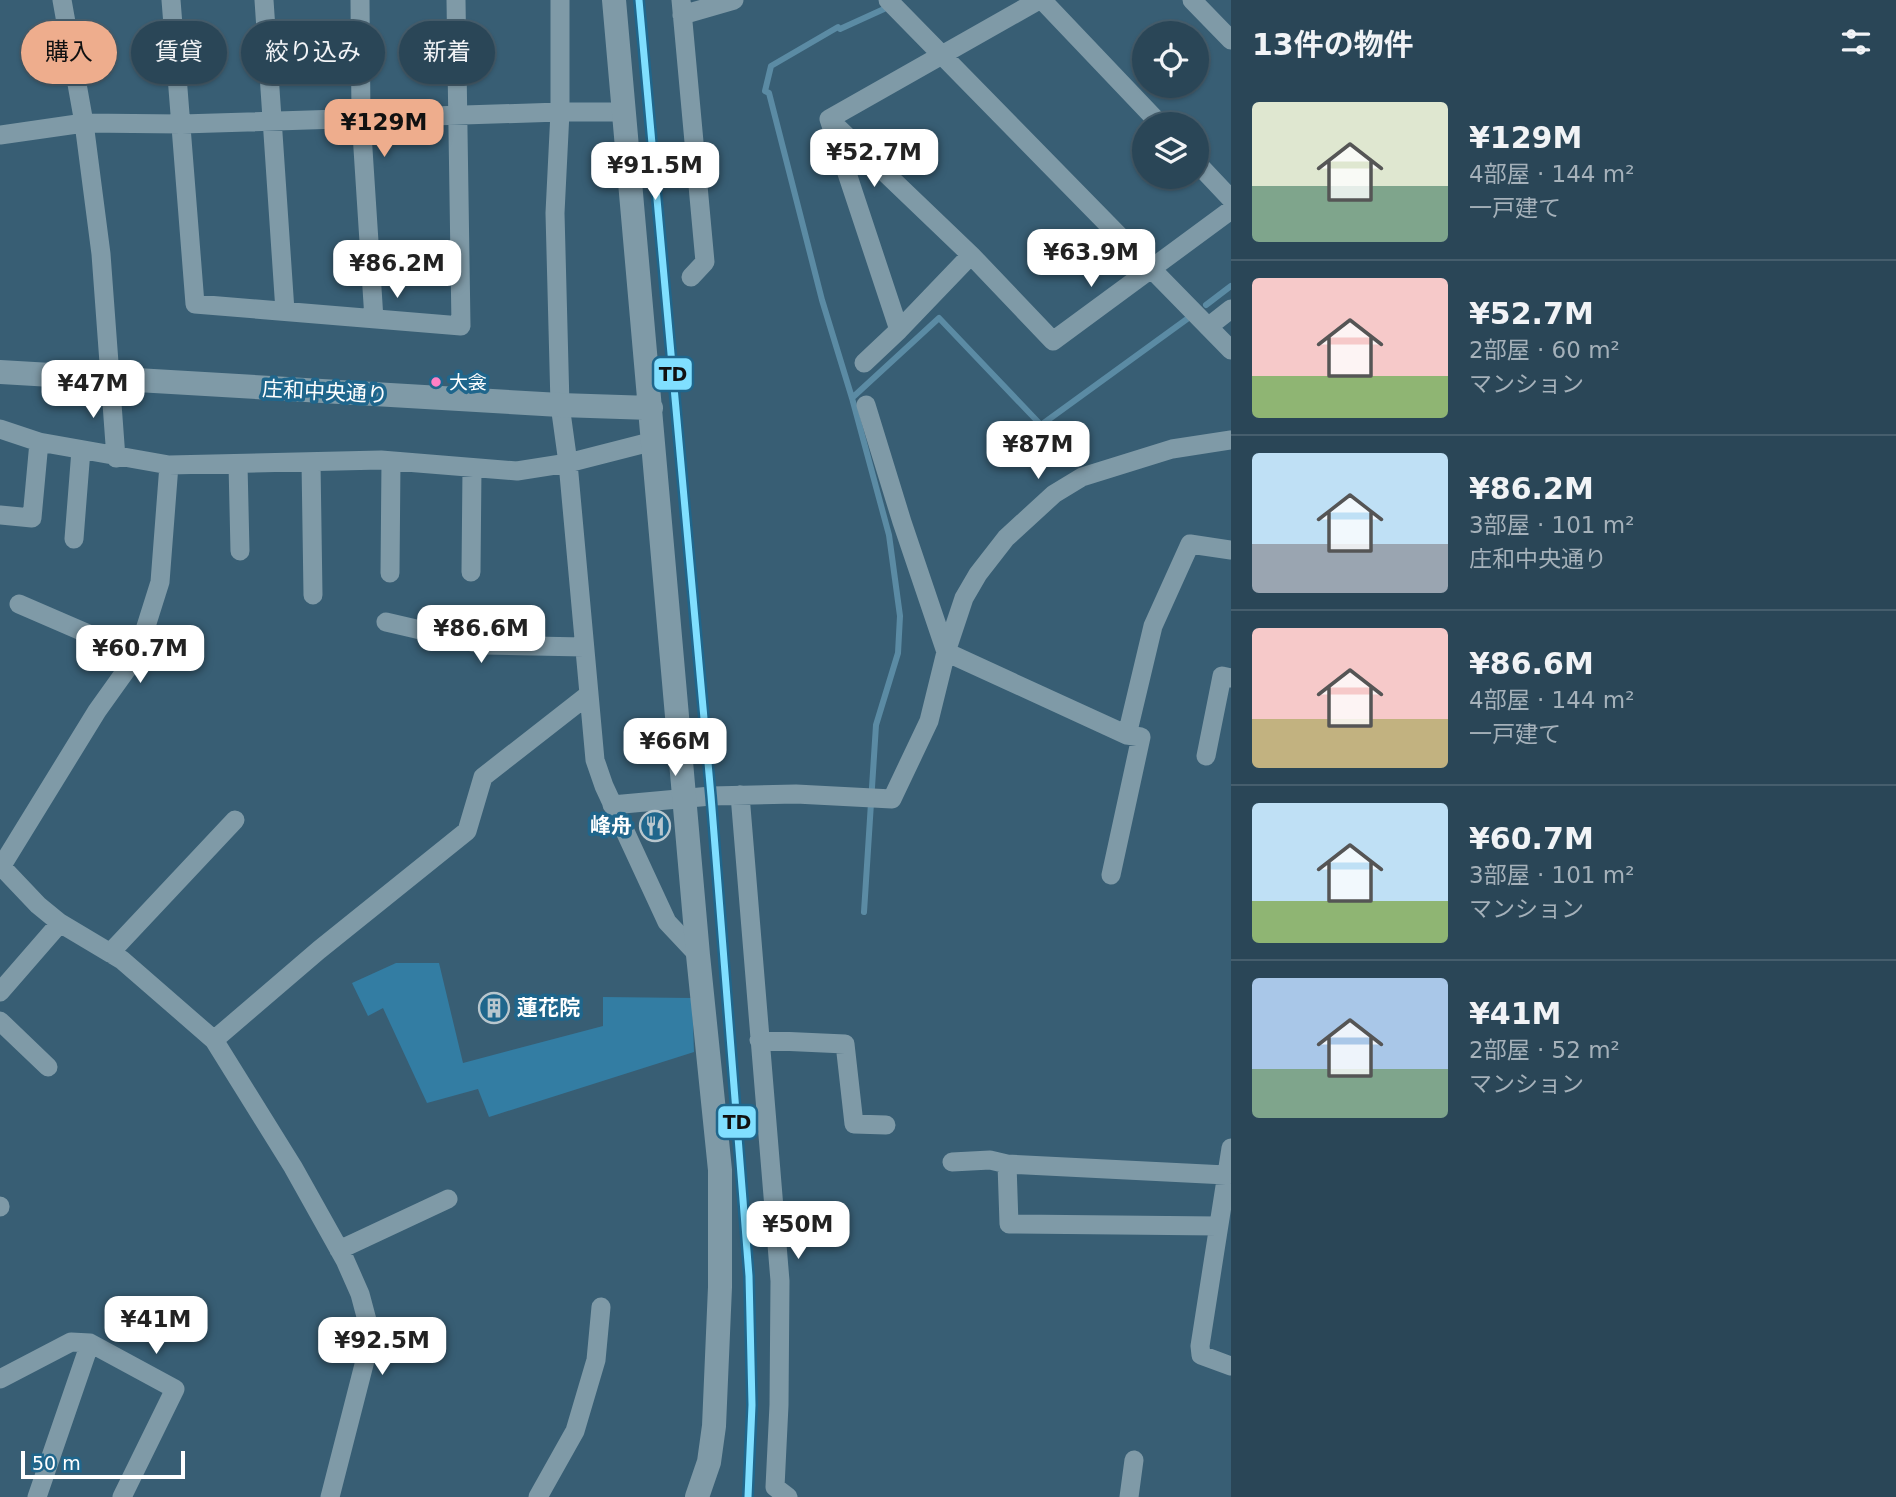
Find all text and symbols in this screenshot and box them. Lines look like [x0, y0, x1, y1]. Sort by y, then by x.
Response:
chip: 購入 [21, 21, 117, 84]
chip: 賃貸 [131, 21, 227, 84]
chip: 絞り込み [241, 21, 385, 84]
chip: 新着 [399, 21, 495, 84]
map controls [1132, 21, 1209, 189]
button: locate [1132, 21, 1209, 98]
icon: filters [1837, 23, 1875, 61]
text: 13件の物件 [1252, 27, 1414, 62]
pin: ¥129M [335, 100, 433, 159]
text: ¥129M [341, 109, 427, 135]
button: layers [1132, 112, 1209, 189]
text: ¥129M [1469, 120, 1582, 155]
pin: ¥52.7M [817, 130, 931, 189]
icon: home [1308, 130, 1392, 214]
text: ¥52.7M [826, 139, 922, 165]
pin: ¥91.5M [598, 142, 712, 202]
text: ¥91.5M [607, 152, 703, 178]
text: 4部屋 · 144 m² [1469, 161, 1634, 187]
text: 一戸建て [1469, 195, 1561, 221]
pin: ¥63.9M [1034, 230, 1148, 289]
text: ¥63.9M [1043, 239, 1139, 265]
pin: ¥86.2M [340, 240, 454, 300]
text: ¥86.2M [349, 250, 445, 276]
text: ¥52.7M [1469, 296, 1594, 331]
icon: home [1308, 306, 1392, 390]
text: 2部屋 · 60 m² [1469, 337, 1620, 363]
line badge: TD [653, 357, 693, 391]
pin: ¥47M [52, 360, 134, 420]
text: TD [659, 363, 687, 385]
text: ¥47M [58, 370, 128, 396]
place label: 大衾 [449, 371, 487, 393]
text: マンション [1469, 371, 1584, 397]
marker: 大衾 [429, 375, 443, 389]
street label: 庄和中央通り [261, 377, 389, 407]
pin: ¥87M [997, 421, 1079, 481]
text: ¥87M [1003, 431, 1073, 457]
text: ¥86.2M [1469, 471, 1594, 506]
icon: home [1308, 481, 1392, 565]
text: 3部屋 · 101 m² [1469, 512, 1634, 538]
text: 庄和中央通り [1469, 546, 1607, 572]
pin: ¥86.6M [424, 606, 538, 665]
text: ¥86.6M [433, 615, 529, 641]
pin: ¥60.7M [83, 626, 197, 685]
text: ¥60.7M [92, 635, 188, 661]
text: ¥86.6M [1469, 646, 1594, 681]
icon: home [1308, 656, 1392, 740]
text: 4部屋 · 144 m² [1469, 687, 1634, 713]
pin: ¥66M [634, 718, 716, 778]
text: 一戸建て [1469, 721, 1561, 747]
text: ¥66M [640, 728, 710, 754]
restaurant icon: 峰舟 [638, 809, 672, 843]
place label: 峰舟 [590, 814, 632, 838]
text: ¥60.7M [1469, 821, 1594, 856]
icon: home [1308, 831, 1392, 915]
text: 3部屋 · 101 m² [1469, 862, 1634, 888]
text: マンション [1469, 896, 1584, 922]
building icon: 蓮花院 [477, 991, 511, 1025]
place label: 蓮花院 [517, 996, 580, 1020]
text: ¥41M [1469, 996, 1561, 1031]
icon: home [1308, 1006, 1392, 1090]
text: 2部屋 · 52 m² [1469, 1037, 1620, 1063]
text: マンション [1469, 1071, 1584, 1097]
line badge: TD [717, 1105, 757, 1139]
text: TD [723, 1111, 751, 1133]
pin: ¥50M [757, 1202, 839, 1261]
text: ¥50M [763, 1211, 833, 1237]
pin: ¥41M [115, 1296, 197, 1356]
text: ¥41M [121, 1306, 191, 1332]
pin: ¥92.5M [325, 1318, 439, 1377]
text: ¥92.5M [334, 1327, 430, 1353]
scale bar [21, 1448, 186, 1480]
text: 50 m [32, 1452, 81, 1474]

